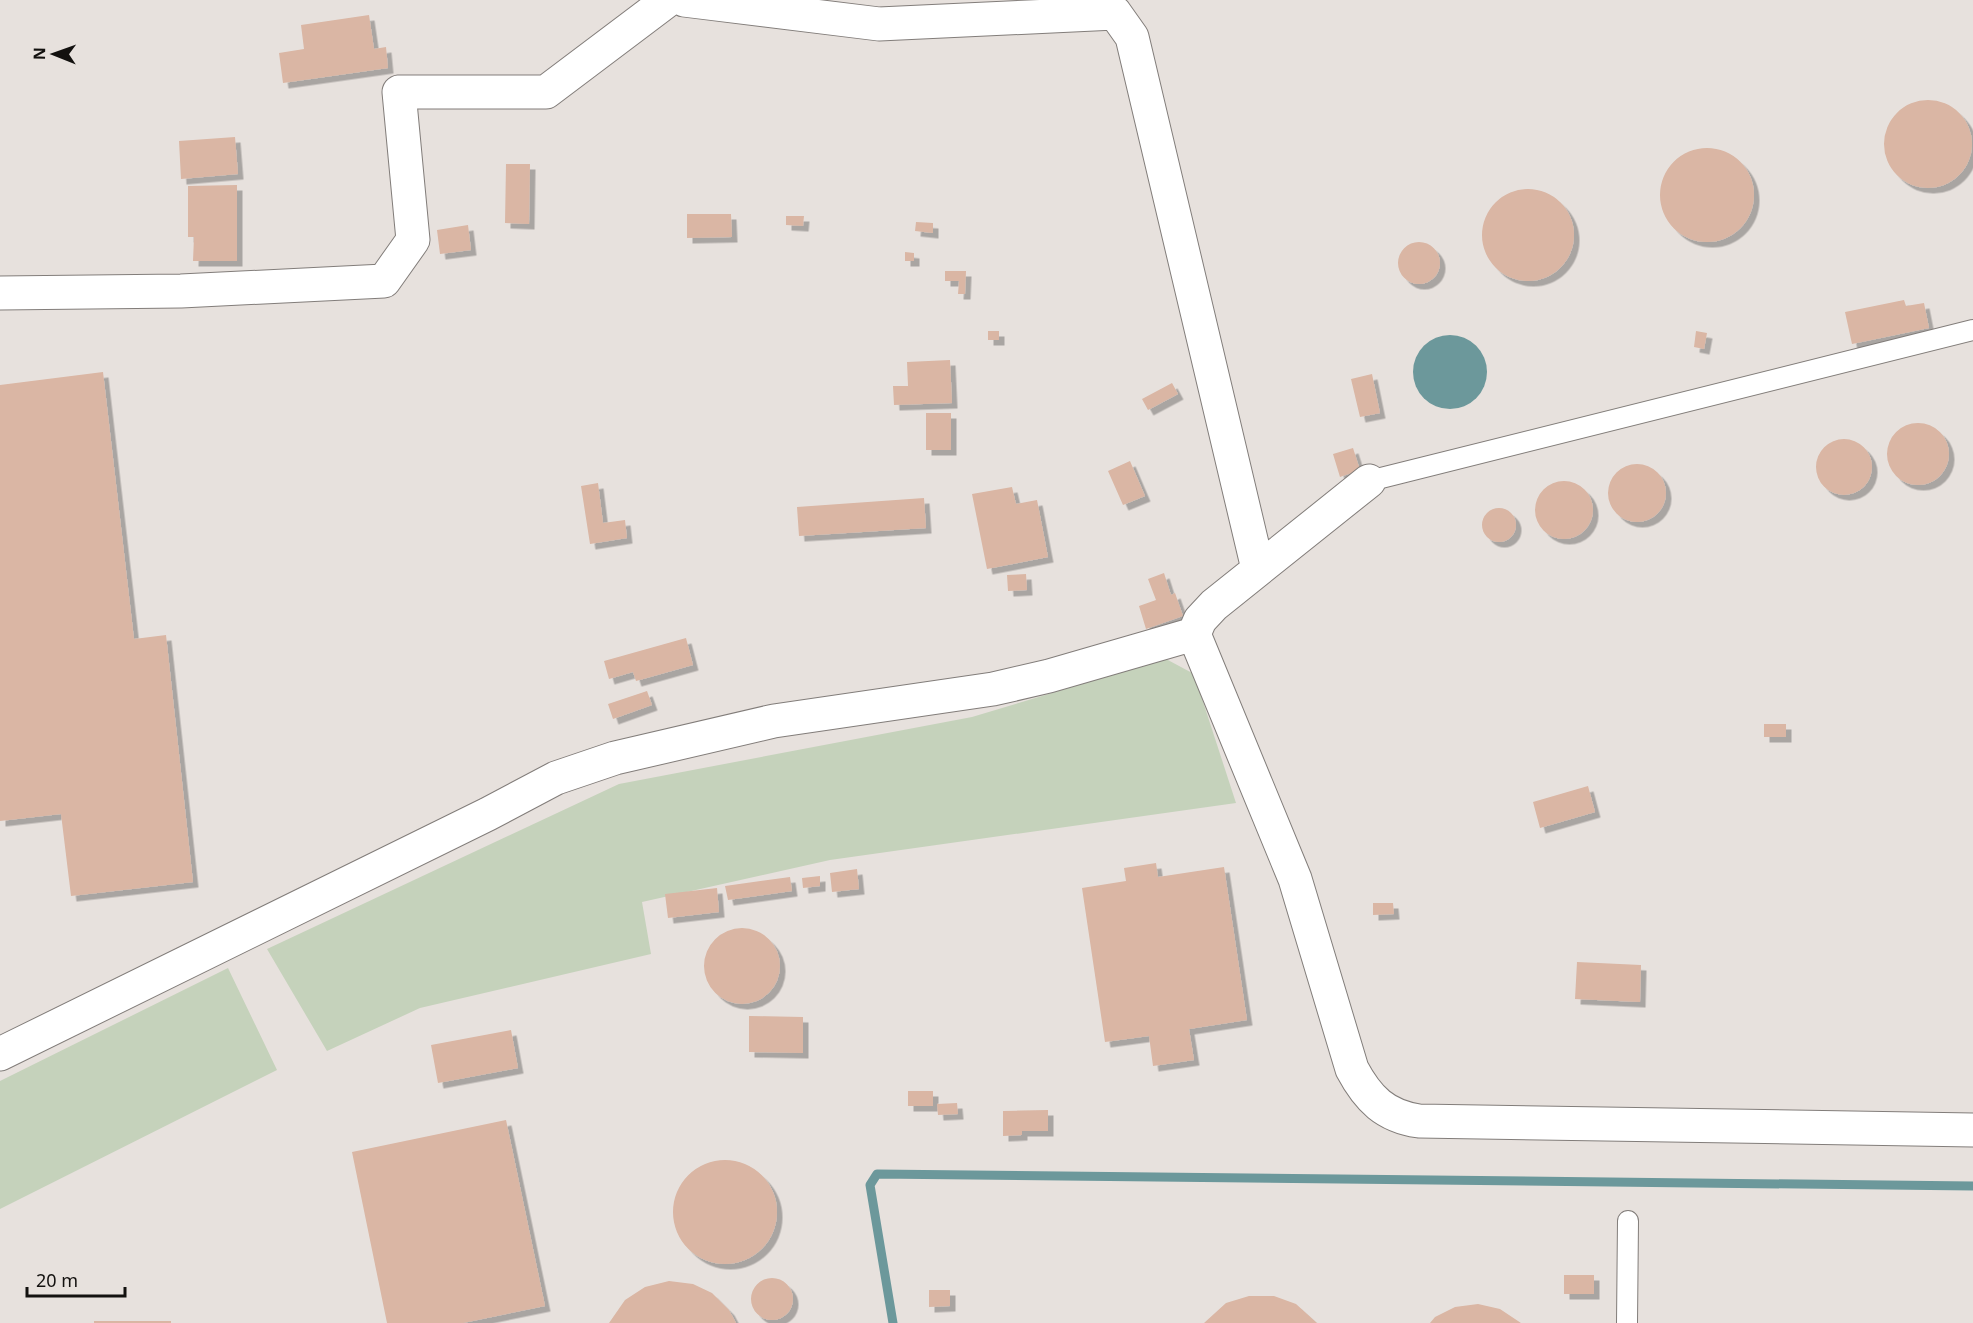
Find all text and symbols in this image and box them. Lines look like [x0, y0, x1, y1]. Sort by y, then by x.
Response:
north arrow [24, 24, 84, 84]
text: N [28, 47, 50, 60]
scale bar [27, 1260, 124, 1298]
text: 20 m [36, 1268, 78, 1292]

